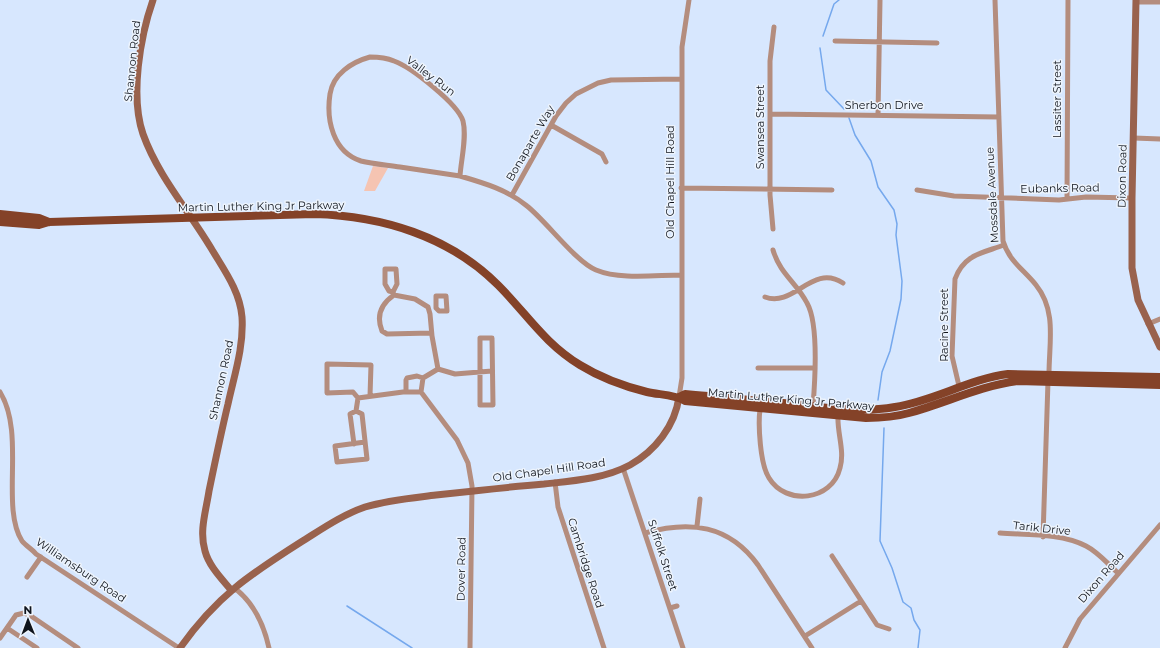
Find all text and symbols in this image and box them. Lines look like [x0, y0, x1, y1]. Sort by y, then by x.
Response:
street label: Shannon Road [121, 20, 143, 102]
street label: Valley Run [404, 53, 458, 99]
street label: Lassiter Street [1050, 59, 1064, 138]
street label: Swansea Street [753, 84, 767, 169]
street label: Sherbon Drive [845, 98, 924, 112]
street label: Bonaparte Way [503, 103, 557, 183]
street label: Old Chapel Hill Road [663, 125, 677, 239]
street label: Dixon Road [1114, 144, 1130, 208]
street label: Mossdale Avenue [982, 146, 1002, 243]
street label: Eubanks Road [1020, 180, 1100, 196]
street label: Martin Luther King Jr Parkway [177, 198, 345, 214]
street label: Racine Street [937, 288, 951, 362]
street label: Shannon Road [206, 339, 236, 421]
street label: Martin Luther King Jr Parkway [707, 385, 875, 413]
street label: Old Chapel Hill Road [492, 455, 606, 485]
street label: Cambridge Road [565, 516, 607, 610]
street label: Suffolk Street [645, 518, 681, 593]
street label: Tarik Drive [1012, 518, 1072, 538]
street label: Williamsburg Road [33, 535, 129, 605]
street label: Dover Road [453, 537, 469, 601]
street label: Dixon Road [1075, 548, 1127, 606]
north arrow [8, 600, 48, 640]
text: N [23, 603, 32, 617]

